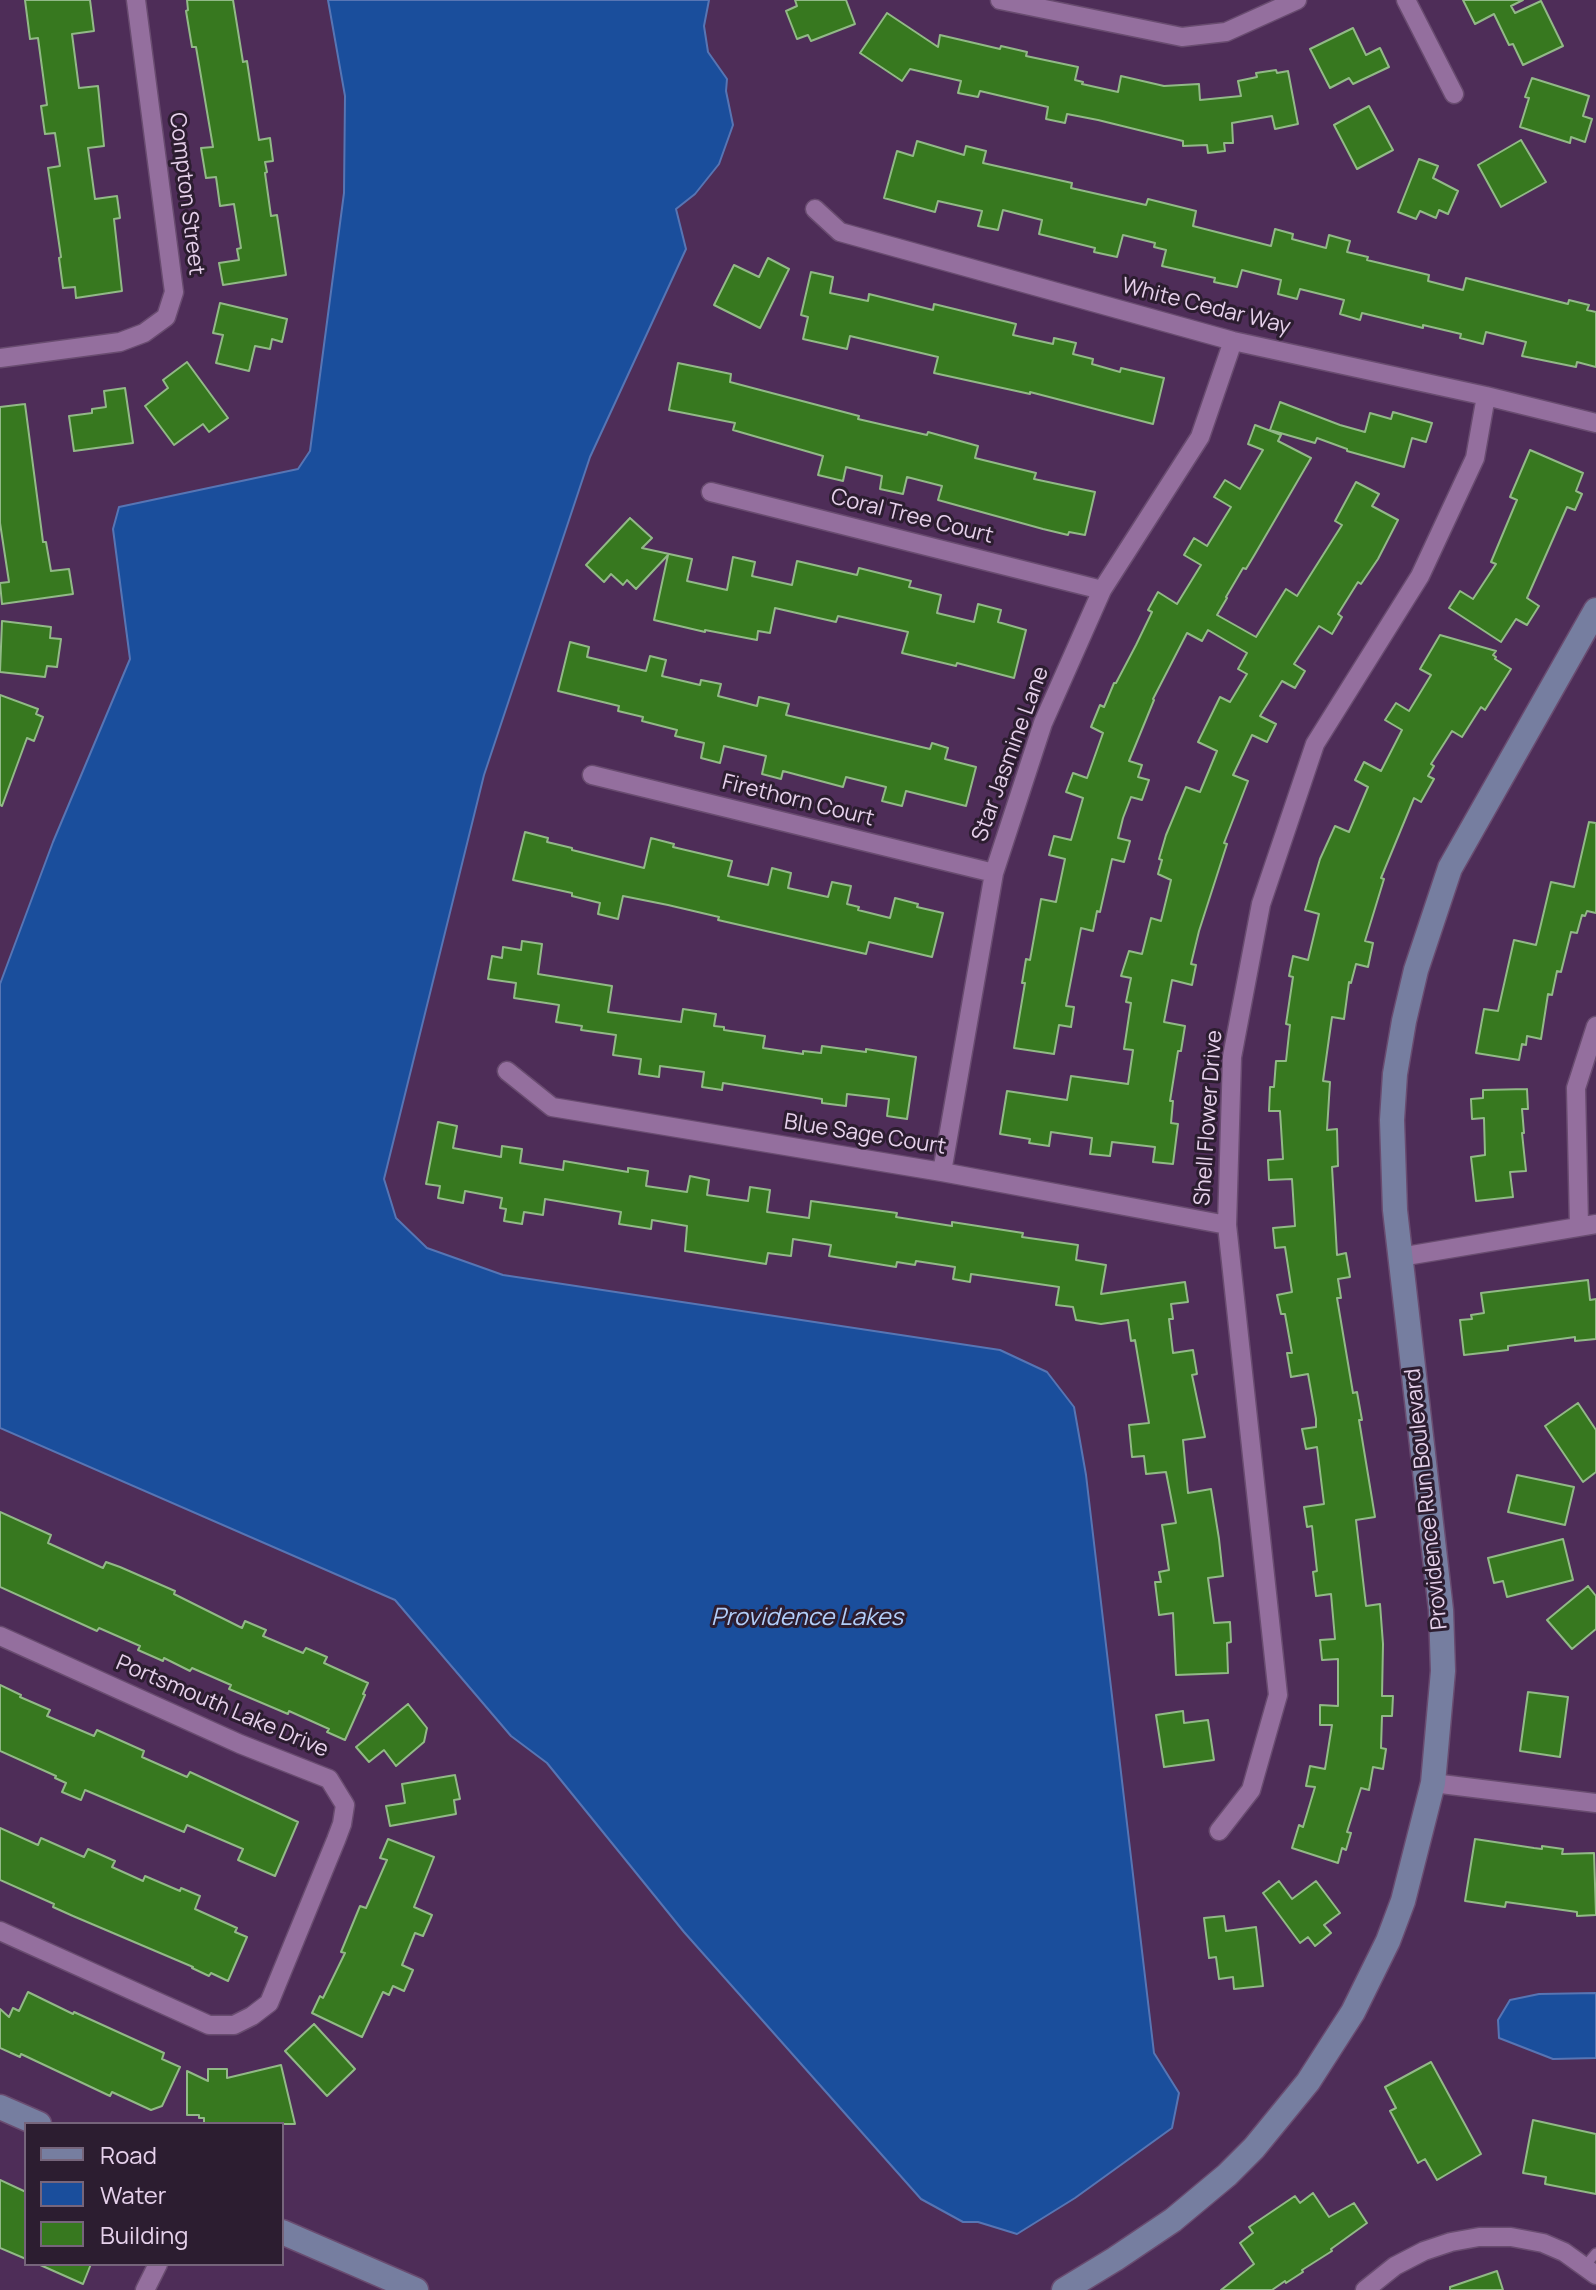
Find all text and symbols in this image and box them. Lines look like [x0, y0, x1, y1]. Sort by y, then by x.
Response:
street label: Compton Street [163, 111, 209, 277]
street label: White Cedar Way [1119, 273, 1293, 341]
street label: Coral Tree Court [828, 484, 996, 550]
street label: Star Jasmine Lane [967, 663, 1055, 845]
street label: Firethorn Court [719, 769, 877, 833]
street label: Shell Flower Drive [1190, 1029, 1228, 1207]
street label: Blue Sage Court [782, 1109, 948, 1161]
street label: Providence Run Boulevard [1400, 1367, 1454, 1631]
water label: Providence Lakes [711, 1604, 903, 1632]
street label: Portsmouth Lake Drive [112, 1650, 332, 1764]
legend [24, 2122, 284, 2266]
text: Road [100, 2138, 157, 2171]
text: Water [100, 2178, 167, 2211]
text: Building [100, 2218, 188, 2251]

